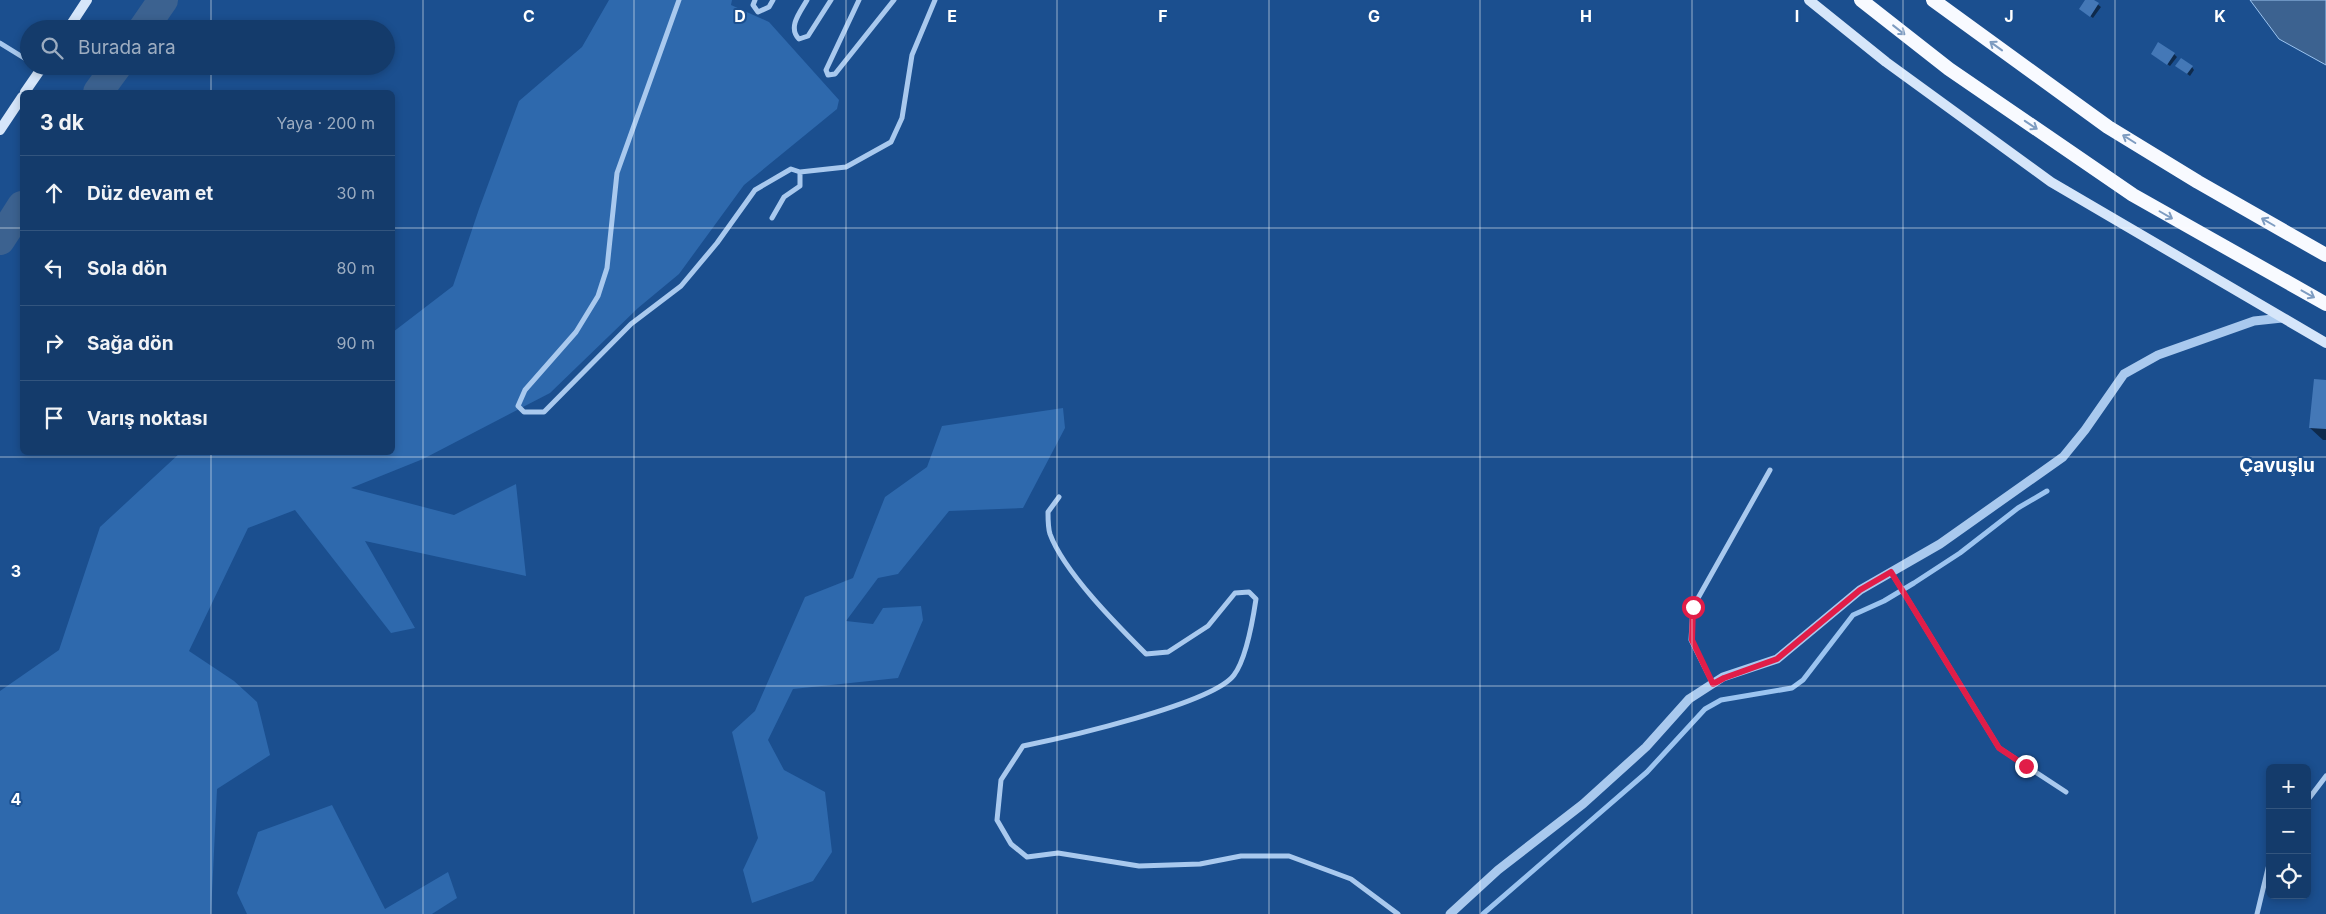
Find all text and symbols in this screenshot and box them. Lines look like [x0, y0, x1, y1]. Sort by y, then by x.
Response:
text: C [523, 6, 535, 26]
text: D [734, 6, 746, 26]
text: E [947, 6, 957, 26]
text: F [1158, 6, 1168, 26]
text: G [1368, 6, 1380, 26]
text: H [1580, 6, 1592, 26]
text: I [1795, 6, 1799, 26]
text: J [2004, 6, 2014, 26]
text: K [2214, 6, 2226, 26]
search box [20, 20, 395, 75]
one-way arrow [1892, 25, 1906, 35]
icon: search [38, 34, 66, 62]
text: Burada ara [78, 36, 176, 59]
one-way arrow [1989, 41, 2003, 51]
text: 3 dk [40, 110, 84, 135]
text: Yaya · 200 m [277, 113, 375, 133]
one-way arrow [2024, 120, 2038, 130]
one-way arrow [2122, 134, 2136, 144]
icon: ahead [40, 179, 68, 207]
text: Düz devam et [87, 182, 213, 205]
text: 30 m [337, 183, 375, 203]
one-way arrow [2159, 210, 2173, 220]
one-way arrow [2261, 217, 2276, 227]
icon: left [40, 254, 68, 282]
text: Sola dön [87, 257, 167, 280]
text: 80 m [336, 258, 375, 278]
one-way arrow [2300, 290, 2315, 299]
icon: right [40, 329, 68, 357]
text: Sağa dön [87, 332, 173, 355]
text: 90 m [336, 333, 375, 353]
icon: arrive [40, 404, 68, 432]
text: Varış noktası [87, 407, 208, 430]
district label: Çavuşlu [2239, 454, 2315, 477]
text: 3 [11, 561, 21, 581]
route start [1682, 596, 1705, 619]
route end [2015, 755, 2038, 778]
map controls [2266, 764, 2311, 899]
button: + [2266, 764, 2311, 809]
text: 4 [11, 789, 22, 809]
button: − [2266, 809, 2311, 854]
button: locate [2266, 854, 2311, 899]

